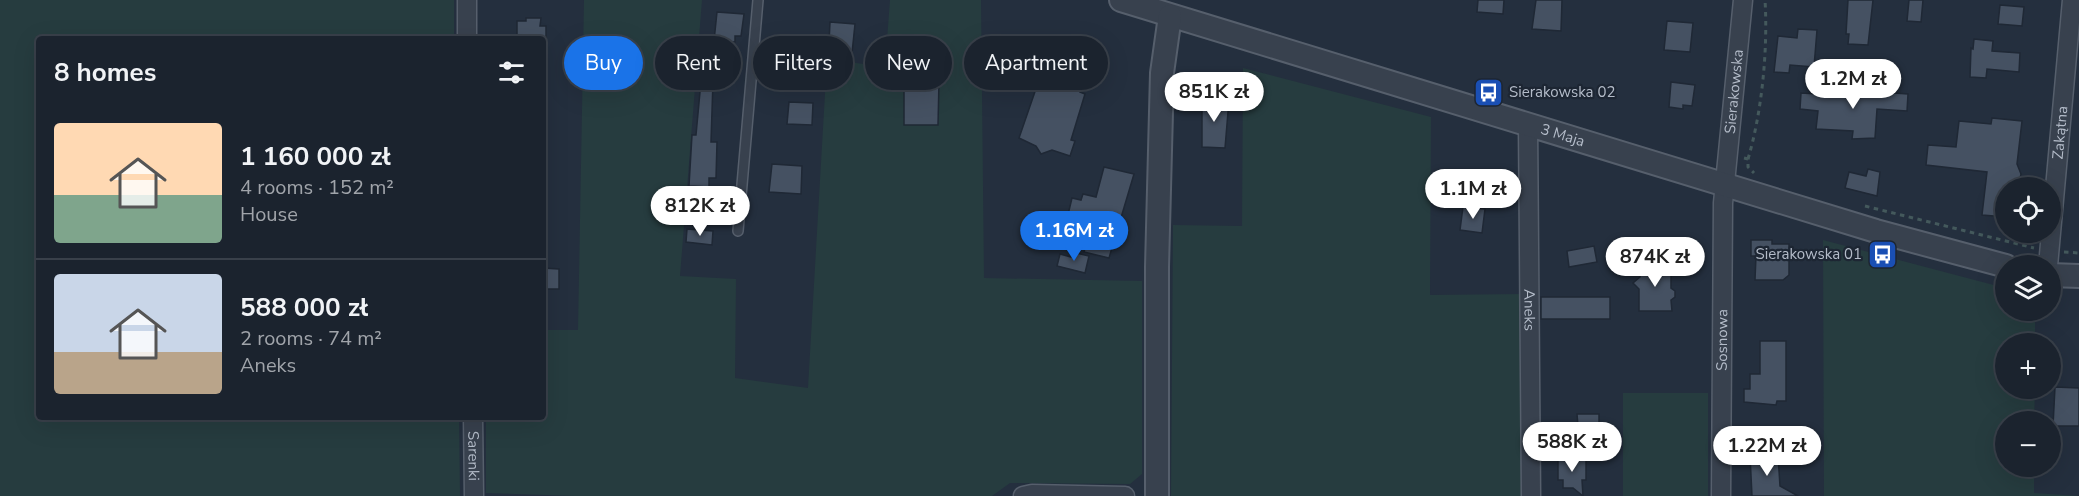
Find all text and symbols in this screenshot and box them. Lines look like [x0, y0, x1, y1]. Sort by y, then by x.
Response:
chip: Buy [564, 36, 643, 90]
chip: Rent [655, 36, 741, 90]
chip: Filters [753, 36, 853, 90]
chip: New [865, 36, 952, 90]
chip: Apartment [964, 36, 1108, 90]
street label: Sierakowska [1720, 48, 1748, 135]
text: 8 homes [54, 55, 156, 90]
icon: filters [495, 56, 528, 89]
pin: 1.2M zł [1798, 59, 1908, 110]
text: 1.2M zł [1819, 65, 1887, 92]
pin: 851K zł [1159, 72, 1269, 123]
bus stop icon: Sierakowska 02 [1472, 76, 1504, 108]
text: 851K zł [1179, 78, 1249, 105]
place label: Sierakowska 02 [1509, 82, 1615, 102]
street label: Zakątna [2048, 105, 2072, 160]
street label: 3 Maja [1538, 119, 1587, 151]
text: 1 160 000 zł [240, 139, 391, 174]
icon: home [102, 147, 174, 219]
pin: 1.1M zł [1418, 169, 1528, 220]
text: 4 rooms · 152 m² [240, 174, 394, 201]
text: 1.1M zł [1439, 175, 1507, 202]
map controls [1995, 177, 2061, 477]
button: locate [1995, 177, 2061, 243]
pin: 812K zł [645, 186, 755, 237]
text: 812K zł [665, 192, 735, 219]
text: House [240, 201, 298, 228]
pin: 1.16M zł [1012, 211, 1136, 262]
text: 1.16M zł [1034, 217, 1114, 244]
pin: 874K zł [1600, 237, 1710, 288]
bus stop icon: Sierakowska 01 [1867, 238, 1899, 270]
text: 874K zł [1620, 243, 1690, 270]
place label: Sierakowska 01 [1756, 244, 1862, 264]
button: layers [1995, 255, 2061, 321]
street label: Aneks [1519, 289, 1540, 331]
text: 588 000 zł [240, 290, 368, 325]
icon: home [102, 298, 174, 370]
street label: Sosnowa [1712, 309, 1732, 371]
text: 2 rooms · 74 m² [240, 325, 382, 352]
button: + [1995, 333, 2061, 399]
text: Aneks [240, 352, 296, 379]
button: − [1995, 411, 2061, 477]
pin: 588K zł [1517, 422, 1627, 473]
pin: 1.22M zł [1705, 426, 1829, 477]
text: 588K zł [1537, 428, 1607, 455]
street label: Sarenki [463, 431, 484, 481]
text: 1.22M zł [1727, 432, 1807, 459]

